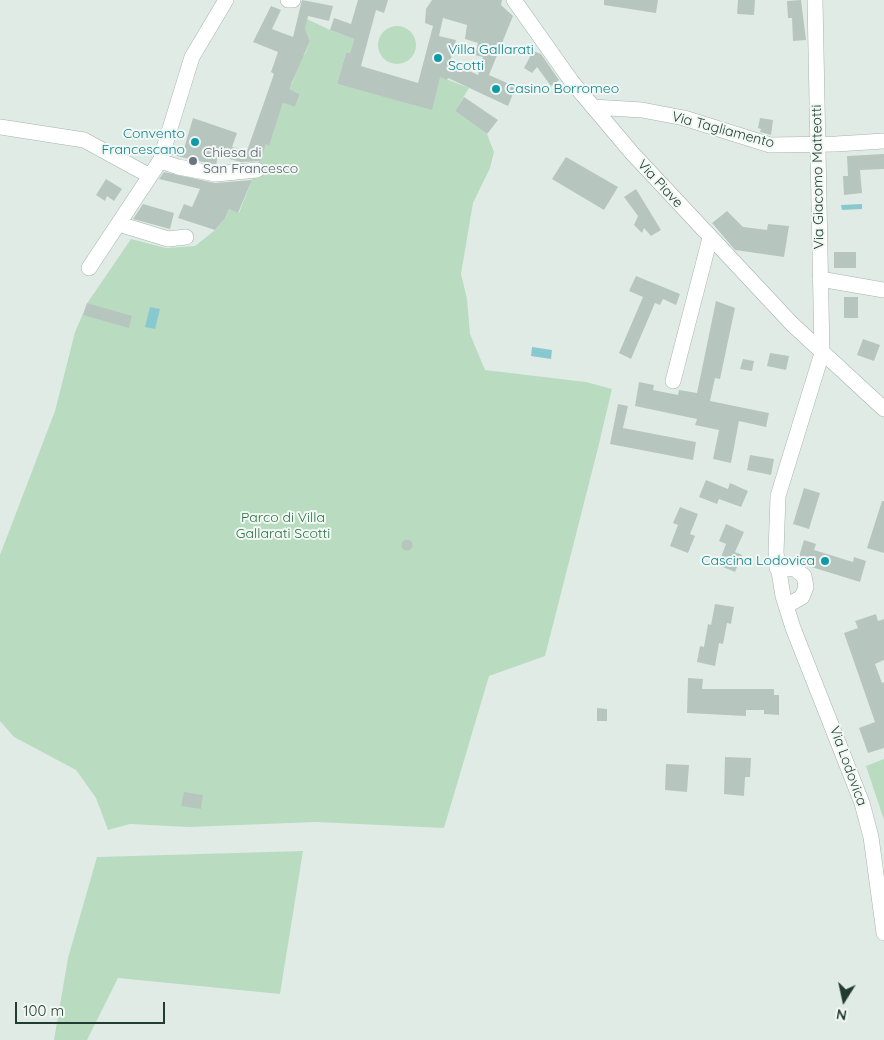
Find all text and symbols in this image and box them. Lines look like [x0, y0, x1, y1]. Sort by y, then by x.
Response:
place label: Villa Gallarati Scotti [448, 42, 534, 74]
marker: Villa Gallarati Scotti [432, 52, 444, 64]
place label: Casino Borromeo [506, 81, 619, 97]
marker: Casino Borromeo [490, 83, 502, 95]
street label: Via Giacomo Matteotti [808, 104, 828, 250]
street label: Via Tagliamento [670, 108, 776, 152]
place label: Convento Francescano [101, 126, 185, 158]
marker: Convento Francescano [189, 136, 201, 148]
place label: Chiesa di San Francesco [203, 145, 298, 178]
marker: Chiesa di San Francesco [187, 155, 199, 167]
street label: Via Piave [634, 157, 686, 211]
park label: Parco di Villa Gallarati Scotti [236, 510, 330, 542]
place label: Cascina Lodovica [701, 553, 815, 569]
marker: Cascina Lodovica [819, 555, 831, 567]
street label: Via Lodovica [826, 724, 870, 808]
north arrow [819, 975, 869, 1025]
scale bar [18, 992, 168, 1024]
text: 100 m [23, 1001, 64, 1020]
text: N [835, 1005, 848, 1025]

